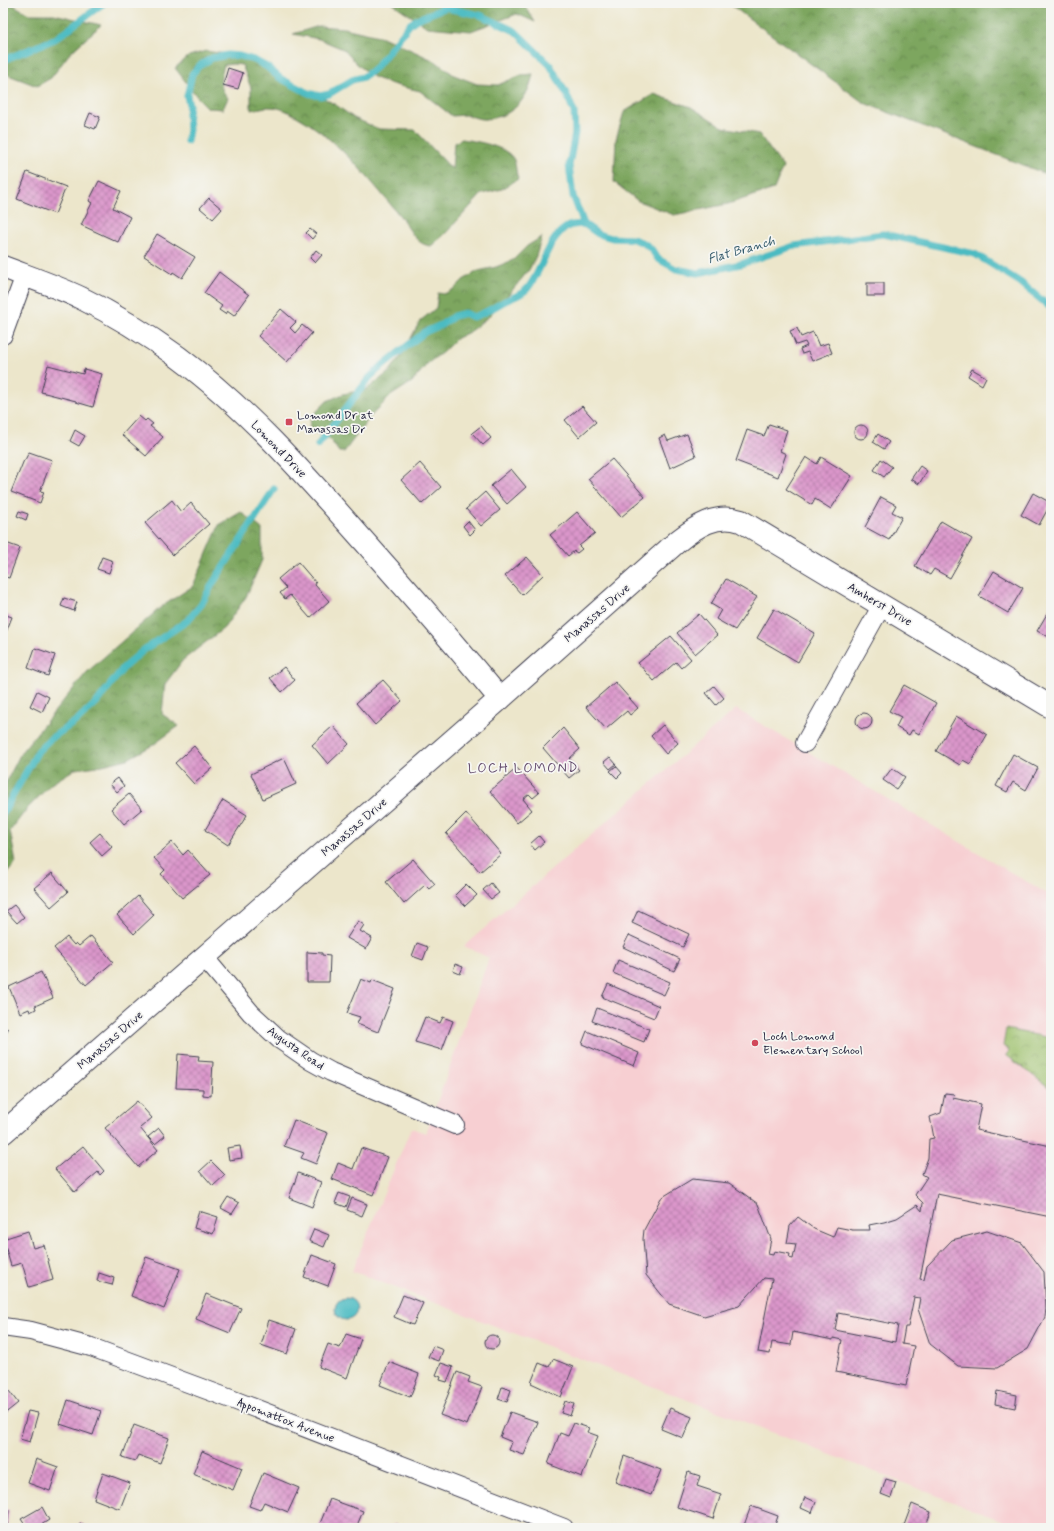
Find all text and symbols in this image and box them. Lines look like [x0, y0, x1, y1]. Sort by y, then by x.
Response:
water label: Flat Branch [706, 233, 777, 268]
place label: Lomond Dr at Manassas Dr [297, 408, 373, 438]
street label: Lomond Drive [247, 417, 310, 482]
marker: Lomond Dr at Manassas Dr [284, 417, 294, 427]
street label: Amherst Drive [844, 579, 915, 630]
street label: Manassas Drive [561, 581, 634, 647]
district label: LOCH LOMOND [468, 759, 578, 777]
street label: Manassas Drive [318, 795, 391, 861]
street label: Manassas Drive [74, 1008, 147, 1074]
street label: Augusta Road [264, 1023, 327, 1074]
place label: Loch Lomond Elementary School [763, 1029, 863, 1059]
marker: Loch Lomond Elementary School [750, 1038, 760, 1048]
street label: Appomattox Avenue [235, 1395, 337, 1447]

